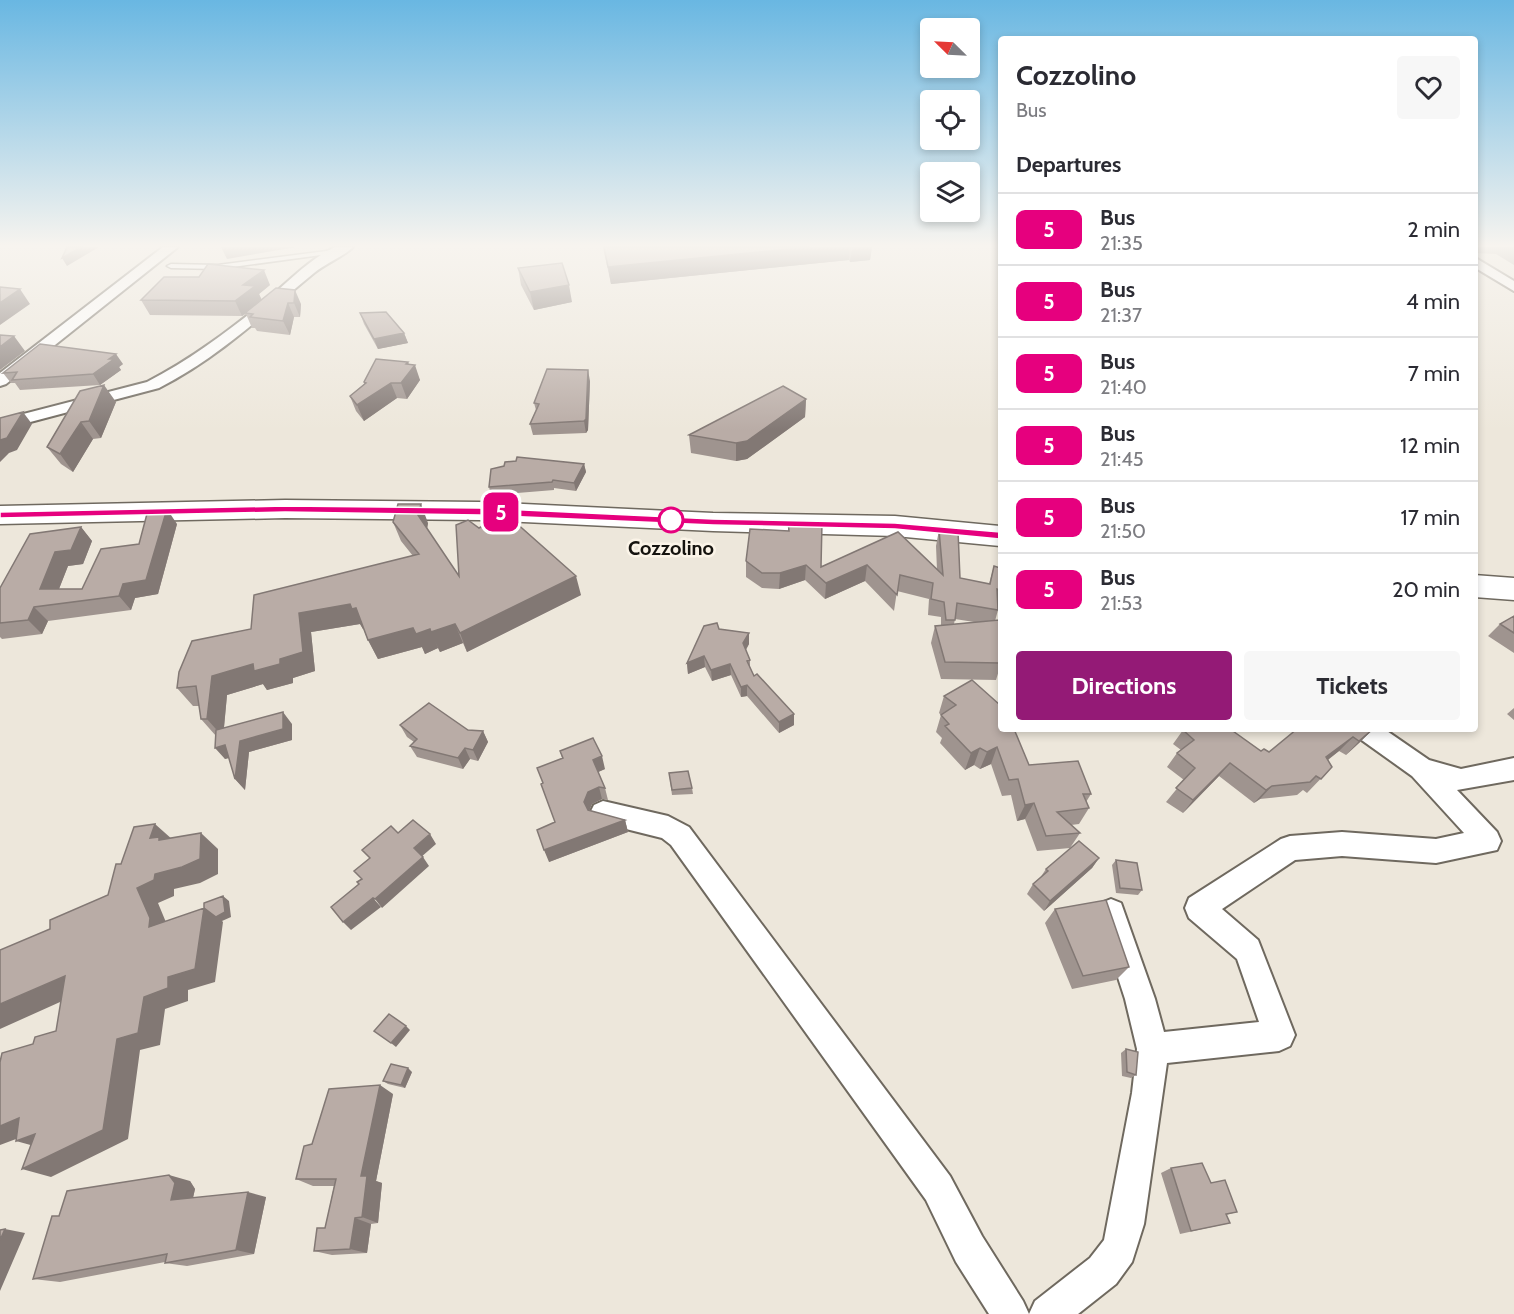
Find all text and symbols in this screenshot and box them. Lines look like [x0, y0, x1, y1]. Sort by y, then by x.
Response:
north arrow [920, 18, 980, 78]
map controls [920, 18, 980, 222]
button: heart [1397, 56, 1460, 119]
text: Cozzolino [1016, 58, 1136, 92]
button: locate [920, 90, 980, 150]
text: Bus [1016, 98, 1047, 122]
text: Departures [1016, 151, 1121, 178]
button: layers [920, 162, 980, 222]
text: Bus [1100, 204, 1135, 231]
text: 2 min [1407, 216, 1460, 243]
text: 5 [1043, 217, 1055, 242]
text: 21:35 [1100, 231, 1143, 255]
text: Bus [1100, 276, 1135, 303]
text: 4 min [1406, 288, 1460, 315]
text: 5 [1043, 289, 1055, 314]
text: 21:37 [1100, 303, 1142, 327]
text: Bus [1100, 348, 1135, 375]
text: 7 min [1408, 360, 1460, 387]
text: 5 [1043, 361, 1055, 386]
text: 21:40 [1100, 375, 1147, 399]
text: Bus [1100, 420, 1135, 447]
text: 12 min [1400, 432, 1460, 459]
text: 5 [1043, 433, 1055, 458]
text: 21:45 [1100, 447, 1144, 471]
line badge: 5 [482, 492, 520, 532]
text: Bus [1100, 492, 1135, 519]
text: 5 [495, 500, 507, 525]
text: 17 min [1401, 504, 1460, 531]
text: 5 [1043, 505, 1055, 530]
marker: Cozzolino [658, 507, 684, 533]
text: 21:50 [1100, 519, 1146, 543]
place label: Cozzolino [628, 536, 714, 560]
text: Bus [1100, 564, 1135, 591]
text: 20 min [1392, 576, 1460, 603]
text: 5 [1043, 577, 1055, 602]
text: 21:53 [1100, 591, 1143, 615]
button: Directions [1016, 651, 1232, 720]
button: Tickets [1244, 651, 1460, 720]

